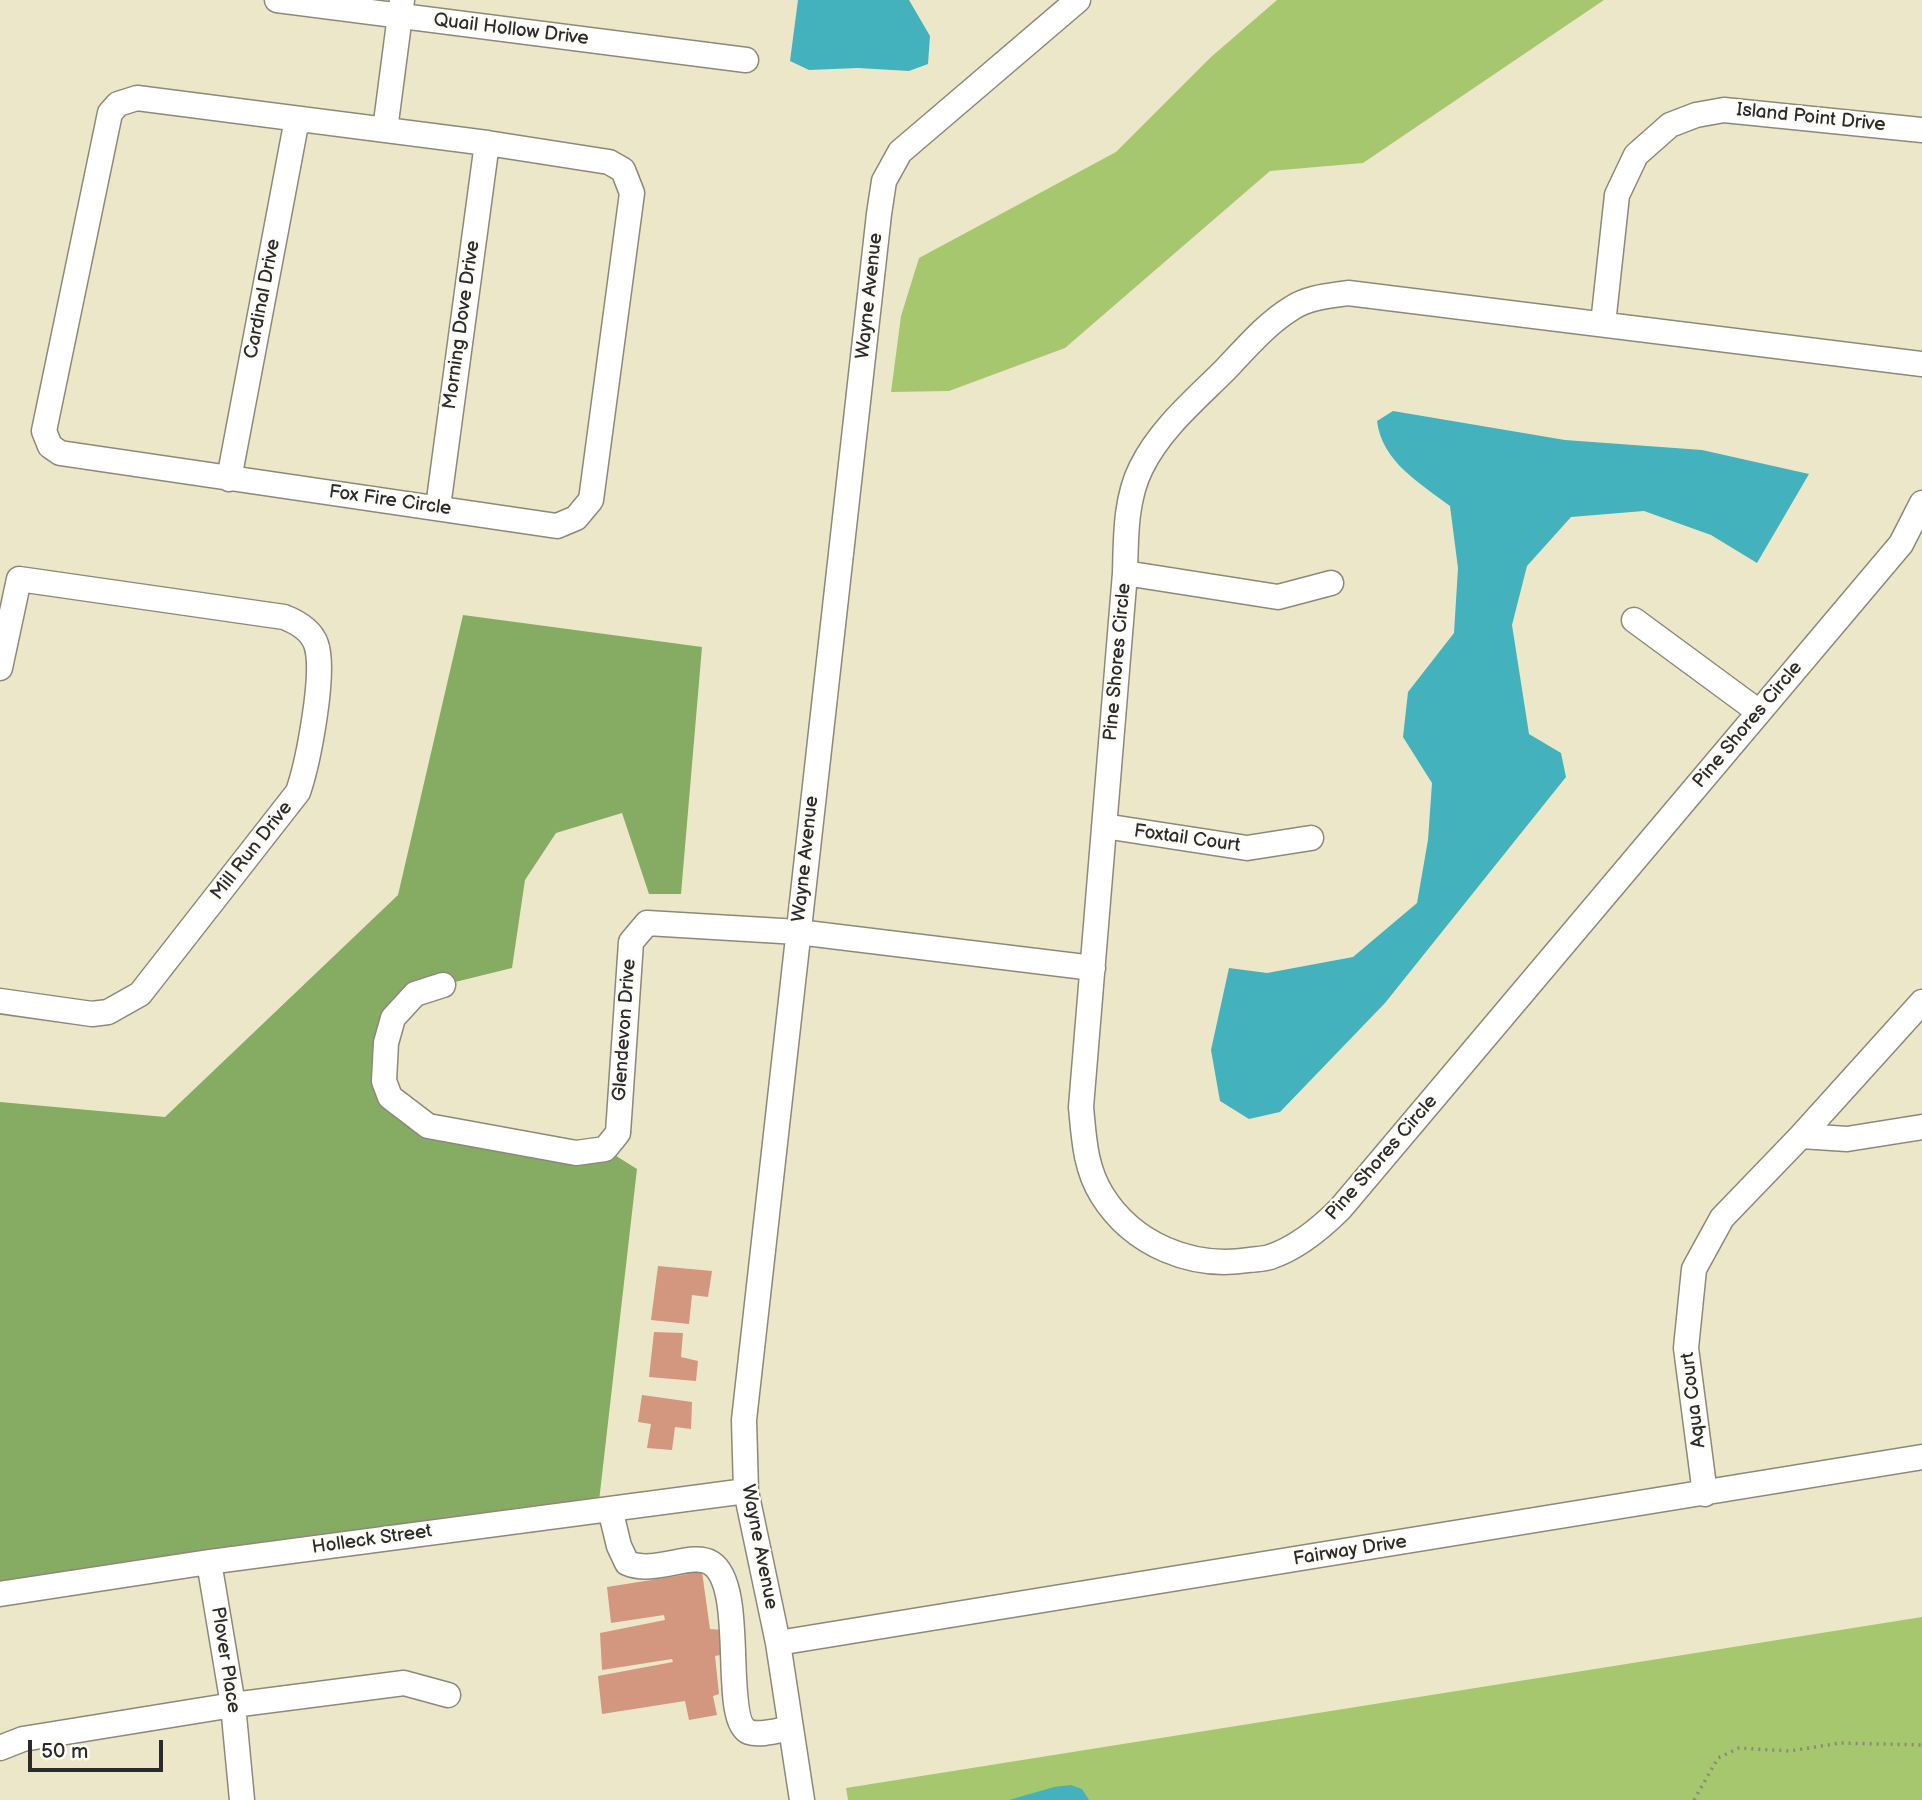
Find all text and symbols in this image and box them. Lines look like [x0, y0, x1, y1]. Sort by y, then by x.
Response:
street label: Quail Hollow Drive [432, 9, 590, 51]
street label: Island Point Drive [1735, 99, 1887, 137]
street label: Wayne Avenue [852, 232, 888, 360]
street label: Cardinal Drive [240, 237, 286, 361]
street label: Morning Dove Drive [439, 239, 485, 411]
street label: Fox Fire Circle [327, 481, 453, 521]
street label: Pine Shores Circle [1100, 582, 1136, 742]
street label: Pine Shores Circle [1688, 657, 1808, 793]
street label: Wayne Avenue [788, 795, 824, 923]
street label: Mill Run Drive [206, 797, 298, 905]
street label: Foxtail Court [1132, 820, 1242, 858]
street label: Glendevon Drive [609, 958, 641, 1102]
street label: Pine Shores Circle [1321, 1091, 1443, 1225]
street label: Aqua Court [1677, 1351, 1711, 1449]
street label: Wayne Avenue [736, 1483, 782, 1611]
street label: Holleck Street [310, 1520, 434, 1560]
street label: Fairway Drive [1292, 1531, 1408, 1571]
street label: Plover Place [205, 1605, 245, 1715]
scale bar [32, 1727, 166, 1771]
text: 50 m [41, 1739, 88, 1764]

